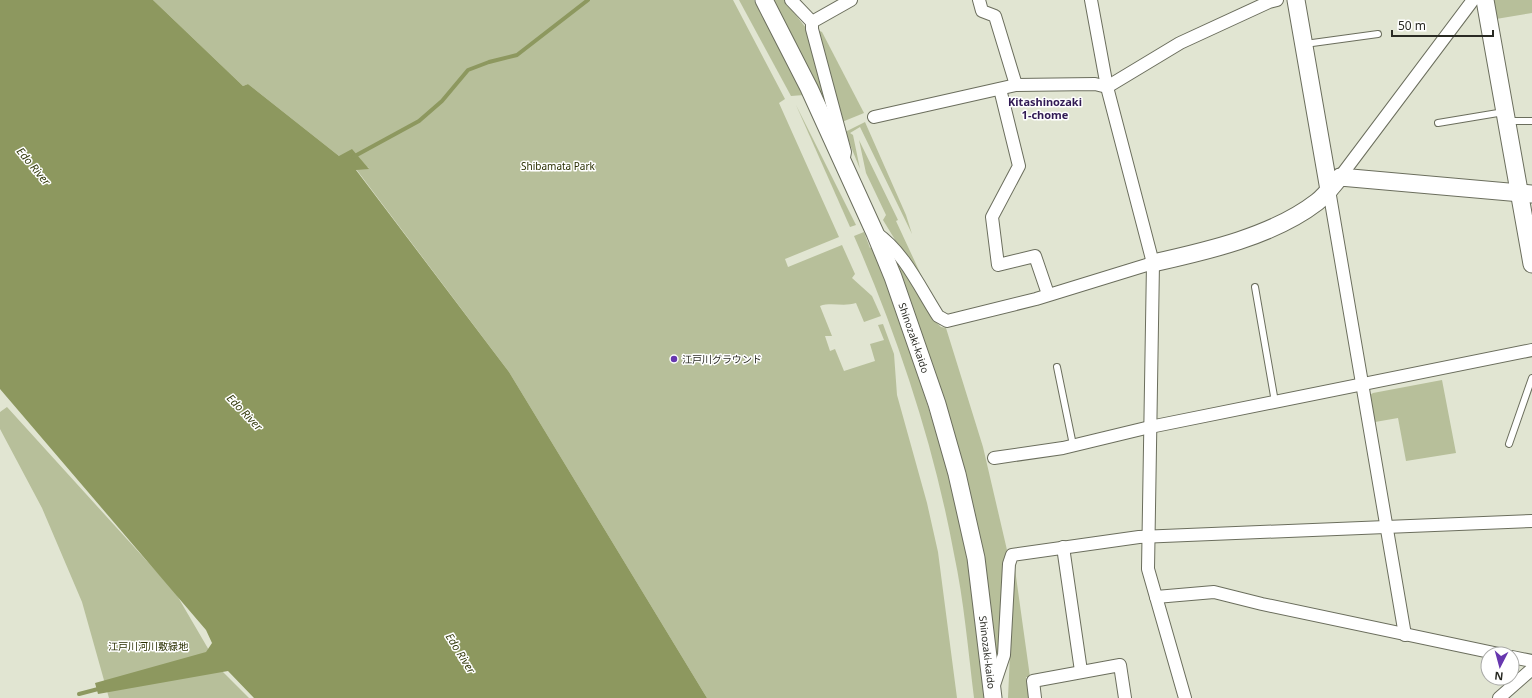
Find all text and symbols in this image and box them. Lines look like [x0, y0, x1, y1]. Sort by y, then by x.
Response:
scale bar [1392, 12, 1493, 38]
text: 50 m [1398, 17, 1426, 34]
district label: Kitashinozaki 1-chome [1008, 94, 1082, 122]
water label: Edo River [14, 144, 55, 189]
park label: Shibamata Park [521, 159, 596, 173]
street label: Shinozaki-kaido [895, 301, 933, 375]
place label: 江戸川グラウンド [682, 352, 762, 366]
marker: 江戸川グラウンド [669, 354, 679, 364]
water label: Edo River [224, 391, 267, 434]
street label: Shinozaki-kaido [976, 615, 999, 690]
water label: Edo River [443, 630, 480, 677]
park label: 江戸川河川敷緑地 [108, 639, 189, 653]
north arrow [1480, 646, 1520, 686]
text: N [1494, 669, 1504, 684]

